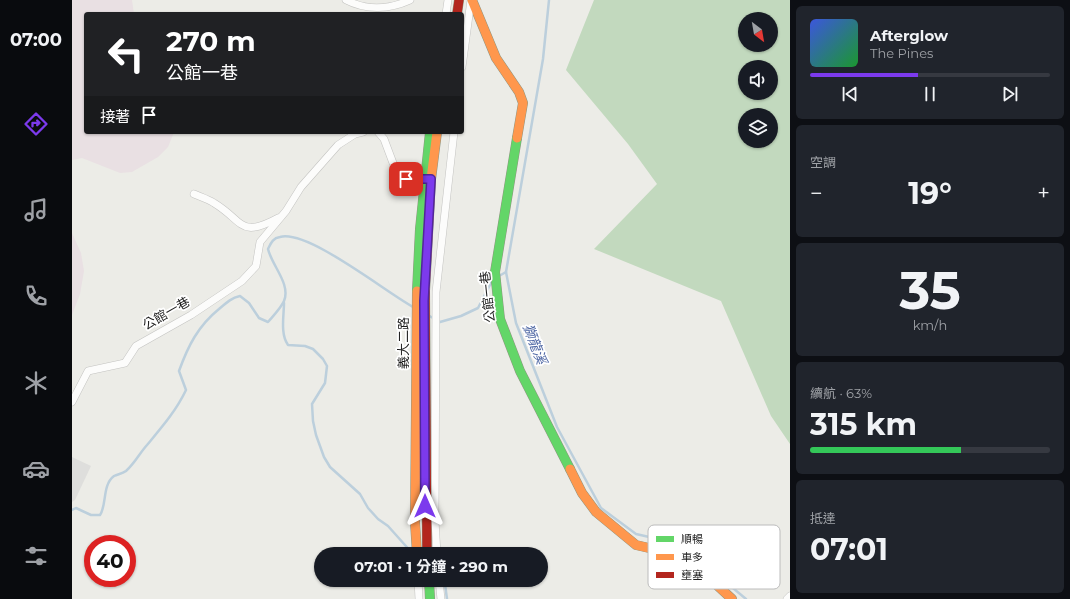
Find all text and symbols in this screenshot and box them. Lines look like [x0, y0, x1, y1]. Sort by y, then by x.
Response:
north arrow [738, 12, 778, 52]
map controls [738, 12, 778, 148]
text: 270 m [166, 24, 256, 58]
text: Afterglow [870, 26, 948, 45]
icon: left [100, 28, 152, 80]
text: 07:00 [10, 29, 62, 51]
text: The Pines [870, 45, 933, 61]
button: sound [738, 60, 778, 100]
text: 公館一巷 [166, 62, 238, 84]
icon: previous [839, 83, 861, 105]
icon: pause [919, 83, 941, 105]
icon: next [999, 83, 1021, 105]
icon: arrive [138, 104, 160, 126]
text: 接著 [100, 107, 130, 126]
button: layers [738, 108, 778, 148]
icon: directions [22, 110, 50, 138]
text: 空調 [810, 154, 836, 170]
pin [389, 162, 423, 196]
icon: arrive [395, 168, 417, 190]
text: 19° [908, 175, 952, 212]
text: − [810, 180, 823, 207]
text: + [1037, 180, 1050, 207]
icon: music [22, 196, 50, 224]
text: 35 [899, 259, 961, 322]
street label: 公館一巷 [476, 270, 498, 324]
icon: phone [22, 282, 50, 310]
street label: 公館一巷 [139, 293, 193, 333]
street label: 義大二路 [395, 317, 411, 369]
text: km/h [913, 317, 947, 333]
water label: 獅龍溪 [519, 321, 552, 369]
icon: climate [22, 369, 50, 397]
text: 續航 · 63% [810, 385, 872, 401]
text: 315 km [810, 406, 917, 443]
icon: car [22, 455, 50, 483]
position arrow [404, 485, 446, 527]
text: 抵達 [810, 510, 836, 526]
legend [648, 525, 780, 589]
text: 07:01 [810, 531, 888, 568]
text: 順暢 [681, 532, 703, 546]
speed limit sign: 40 [84, 535, 136, 587]
icon: filters [22, 542, 50, 570]
text: 車多 [681, 550, 703, 564]
text: 07:01 · 1 分鐘 · 290 m [354, 557, 508, 576]
text: 壅塞 [681, 568, 703, 582]

